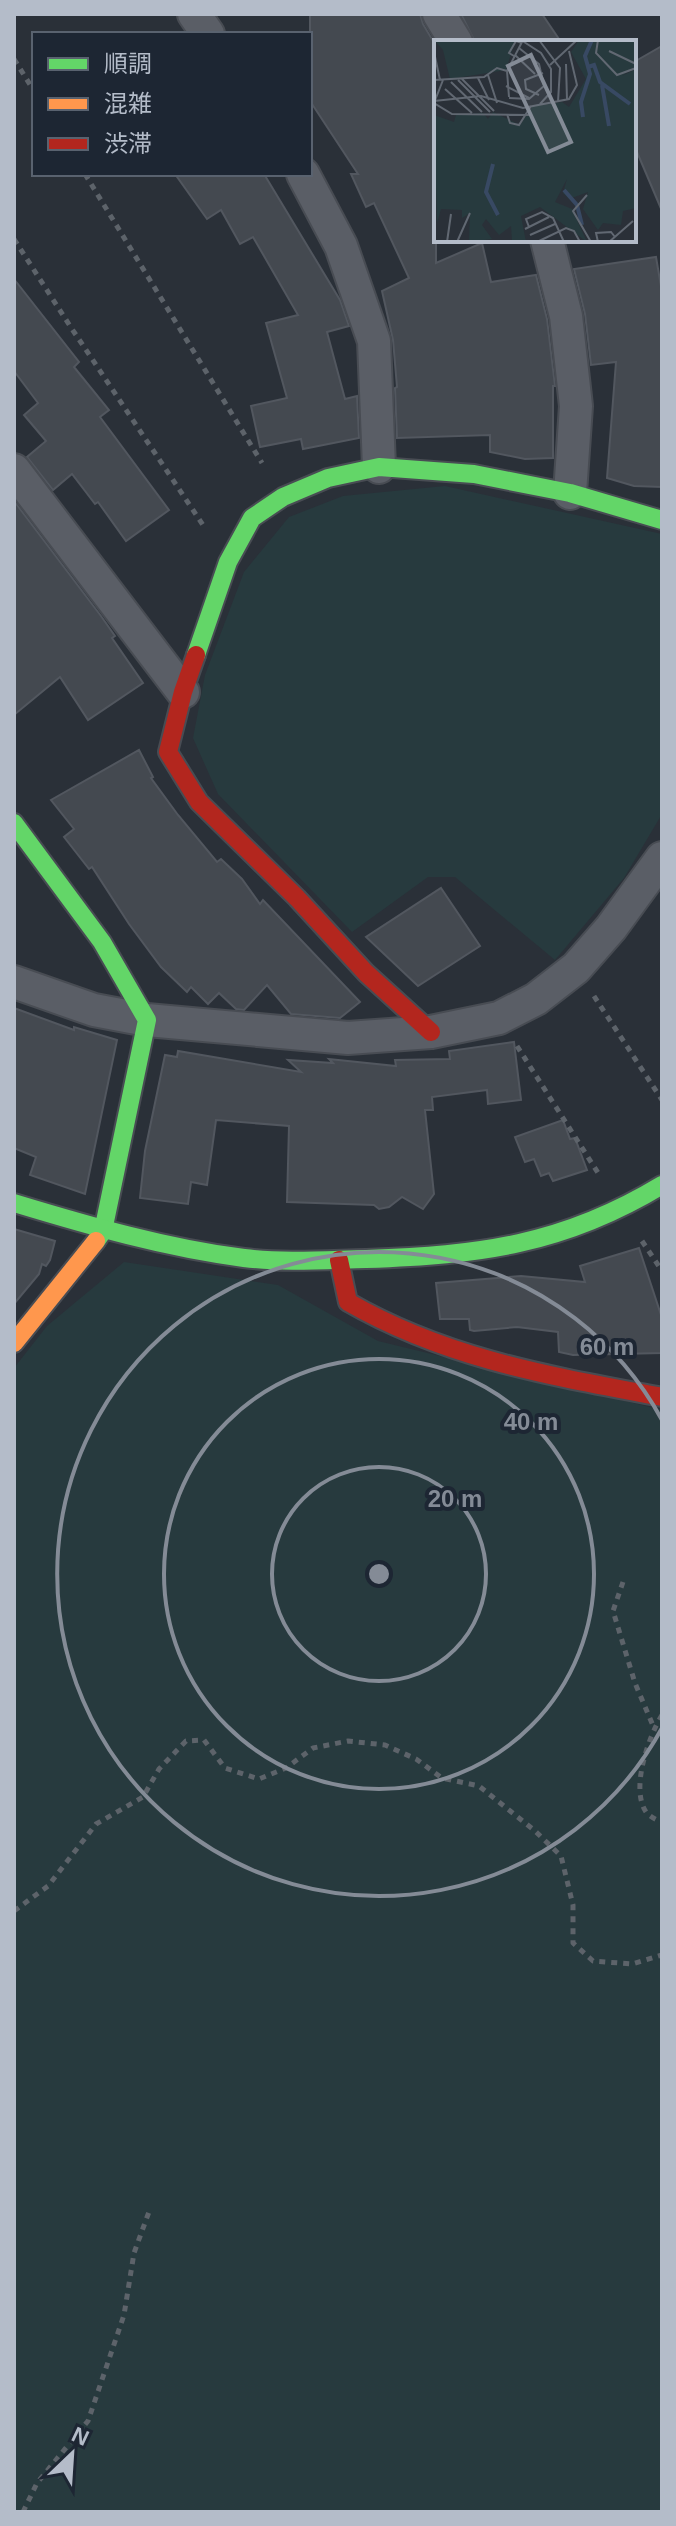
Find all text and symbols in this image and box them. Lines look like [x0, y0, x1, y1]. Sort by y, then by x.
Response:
legend [32, 32, 312, 176]
inset map [434, 40, 636, 242]
text: 順調 [104, 50, 152, 77]
text: 混雑 [104, 90, 152, 117]
text: 渋滞 [104, 130, 152, 157]
text: 60 m [580, 1333, 634, 1360]
text: 40 m [504, 1408, 558, 1435]
text: 20 m [428, 1485, 482, 1512]
centre of rings [365, 1560, 393, 1588]
north arrow [32, 2414, 112, 2494]
text: N [68, 2422, 93, 2451]

